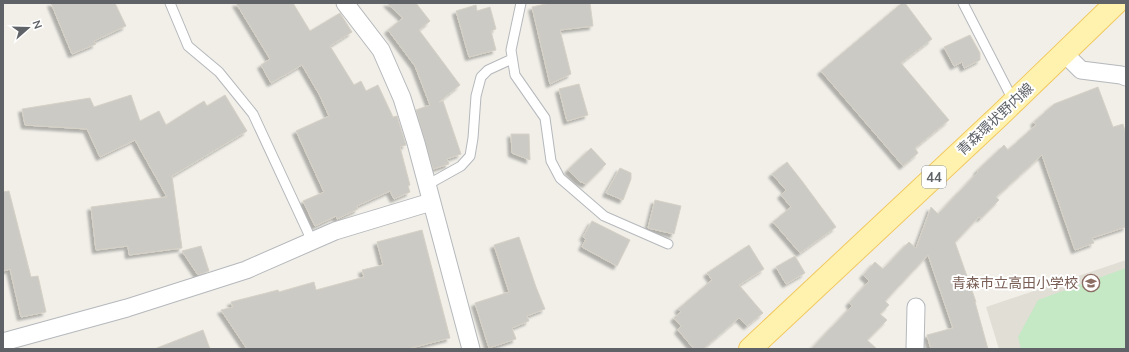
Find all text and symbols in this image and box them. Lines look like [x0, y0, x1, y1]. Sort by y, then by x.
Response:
north arrow [8, 8, 48, 48]
text: N [29, 18, 45, 31]
street label: 青森環状野内線 [953, 79, 1037, 159]
road number: 44 [922, 166, 946, 188]
school or university icon: 青森市立高田小学校 [1081, 273, 1101, 293]
place label: 青森市立高田小学校 [952, 274, 1078, 292]

